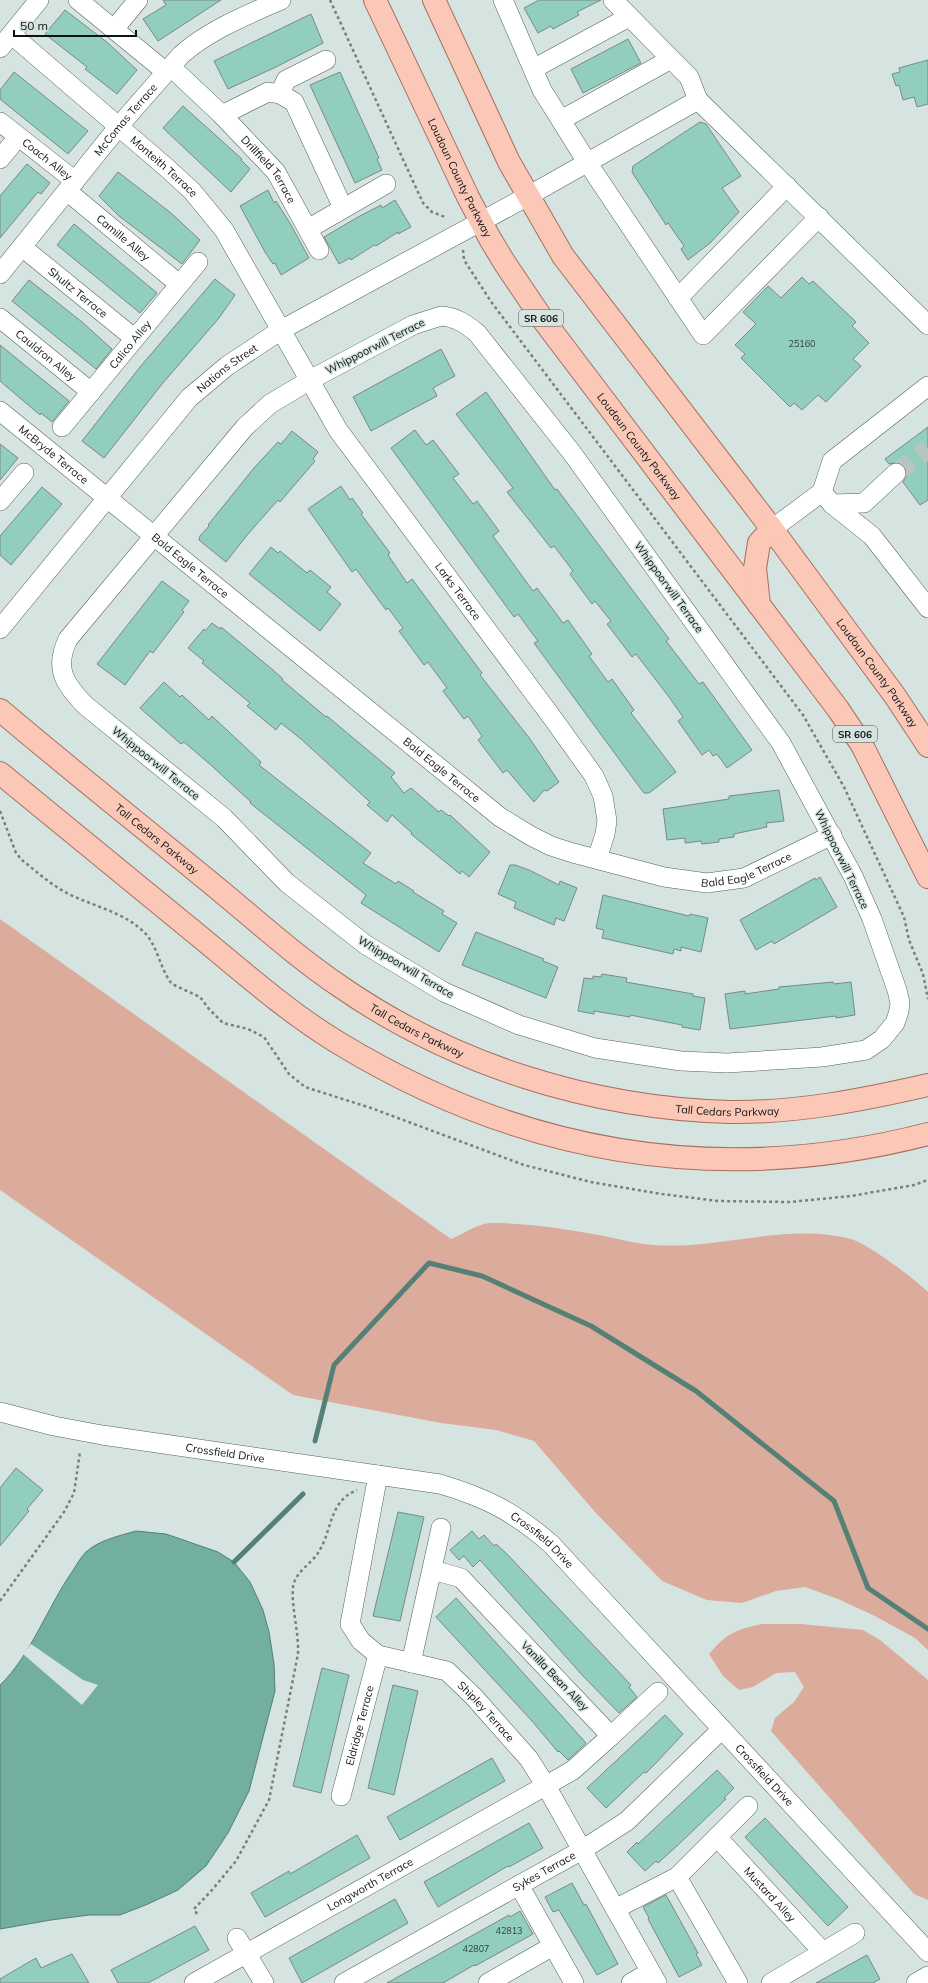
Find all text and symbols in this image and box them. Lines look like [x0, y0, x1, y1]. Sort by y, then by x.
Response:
scale bar [14, 12, 136, 38]
text: 50 m [20, 18, 48, 33]
street label: McComas Terrace [91, 80, 160, 159]
street label: Loudoun County Parkway [425, 116, 495, 240]
street label: Monteith Terrace [128, 133, 201, 200]
street label: Drillfield Terrace [238, 133, 299, 206]
street label: Coach Alley [19, 135, 75, 183]
street label: Camille Alley [94, 211, 153, 264]
street label: Shultz Terrace [45, 264, 110, 321]
road number: SR 606 [519, 310, 563, 326]
street label: Whippoorwill Terrace [323, 315, 427, 377]
street label: Calico Alley [106, 317, 154, 372]
street label: Cauldron Alley [13, 326, 79, 384]
house number: 25160 [788, 338, 816, 349]
street label: Nations Street [194, 341, 260, 396]
street label: Loudoun County Parkway [594, 390, 684, 503]
street label: McBryde Terrace [16, 422, 91, 487]
street label: Bald Eagle Terrace [149, 530, 231, 601]
street label: Whippoorwill Terrace [631, 539, 707, 635]
street label: Larks Terrace [432, 560, 484, 623]
street label: Loudoun County Parkway [833, 616, 921, 730]
street label: Whippoorwill Terrace [109, 723, 203, 803]
road number: SR 606 [833, 726, 877, 742]
street label: Bald Eagle Terrace [400, 734, 483, 805]
street label: Tall Cedars Parkway [112, 801, 202, 877]
street label: Whippoorwill Terrace [812, 807, 872, 911]
street label: Bald Eagle Terrace [700, 849, 794, 890]
street label: Whippoorwill Terrace [356, 933, 456, 1001]
street label: Tall Cedars Parkway [367, 1000, 466, 1061]
street label: Tall Cedars Parkway [675, 1102, 780, 1119]
street label: Crossfield Drive [185, 1440, 266, 1465]
street label: Crossfield Drive [508, 1508, 577, 1571]
street label: Vanilla Bean Alley [518, 1638, 592, 1714]
street label: Shipley Terrace [455, 1678, 517, 1745]
street label: Eldridge Terrace [342, 1684, 377, 1767]
street label: Crossfield Drive [732, 1741, 797, 1809]
street label: Sykes Terrace [510, 1848, 578, 1895]
street label: Longworth Terrace [325, 1854, 416, 1914]
street label: Mustard Alley [741, 1864, 799, 1925]
house number: 42813 [495, 1925, 523, 1936]
house number: 42807 [462, 1943, 490, 1954]

